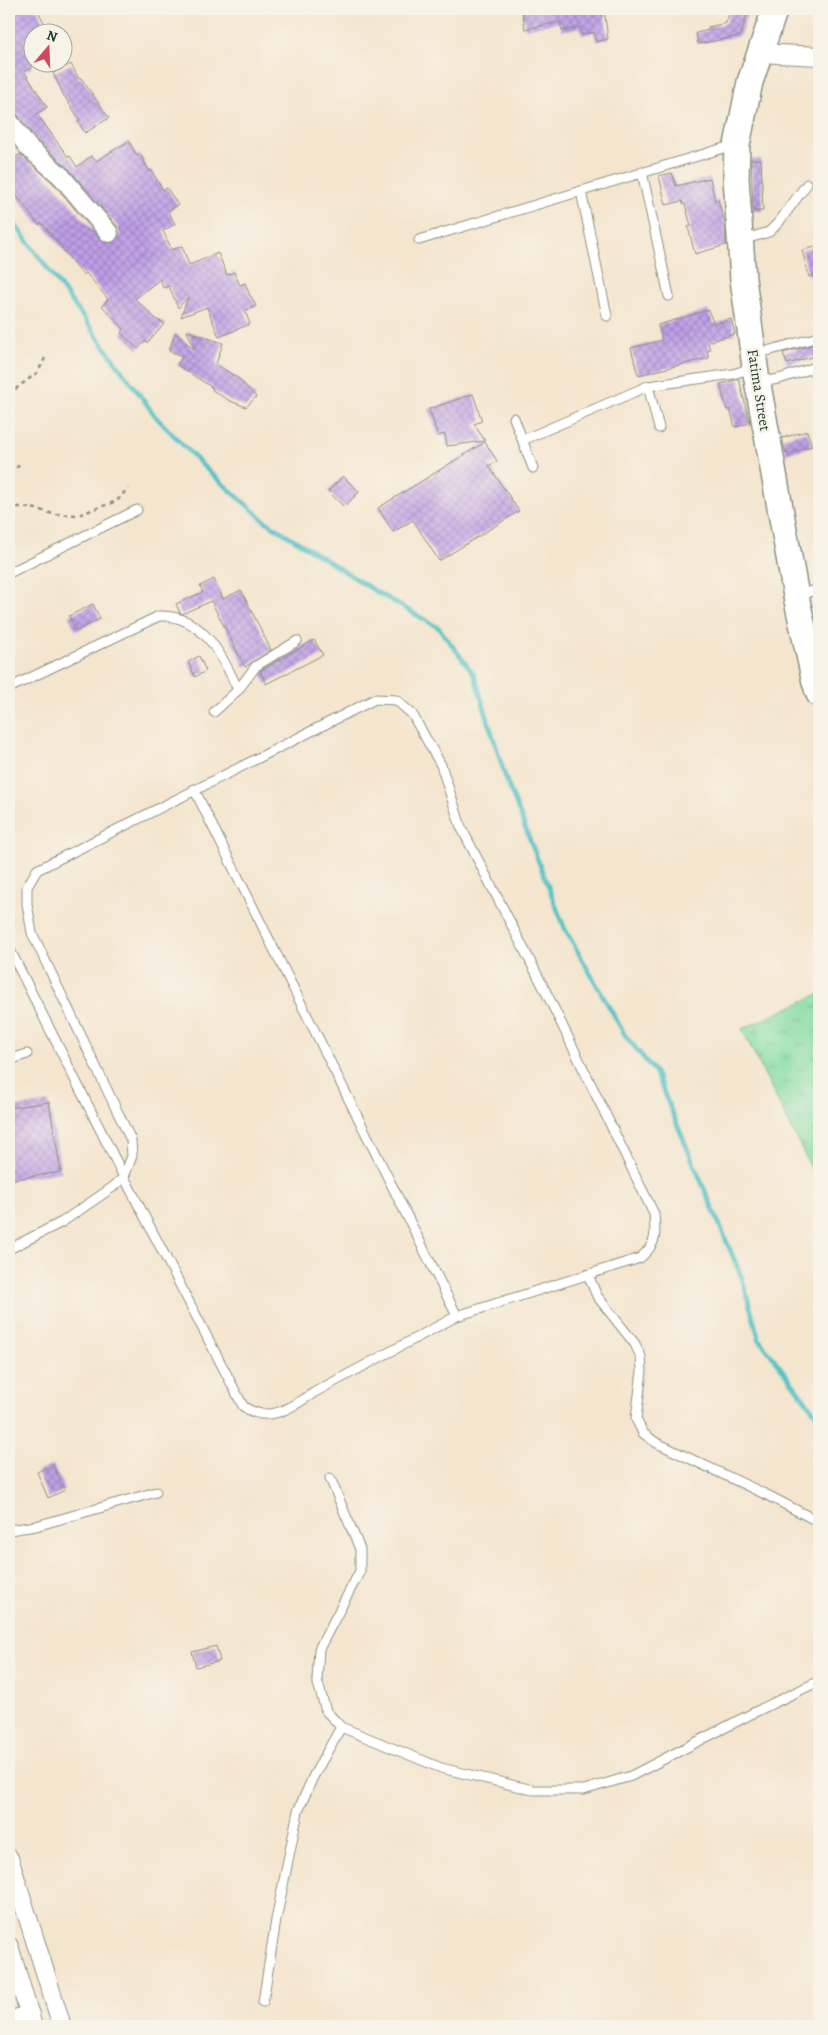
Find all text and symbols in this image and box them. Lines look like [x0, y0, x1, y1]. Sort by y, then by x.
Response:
north arrow [22, 22, 72, 72]
text: N [44, 26, 60, 47]
street label: Fatima Street [743, 348, 775, 432]

